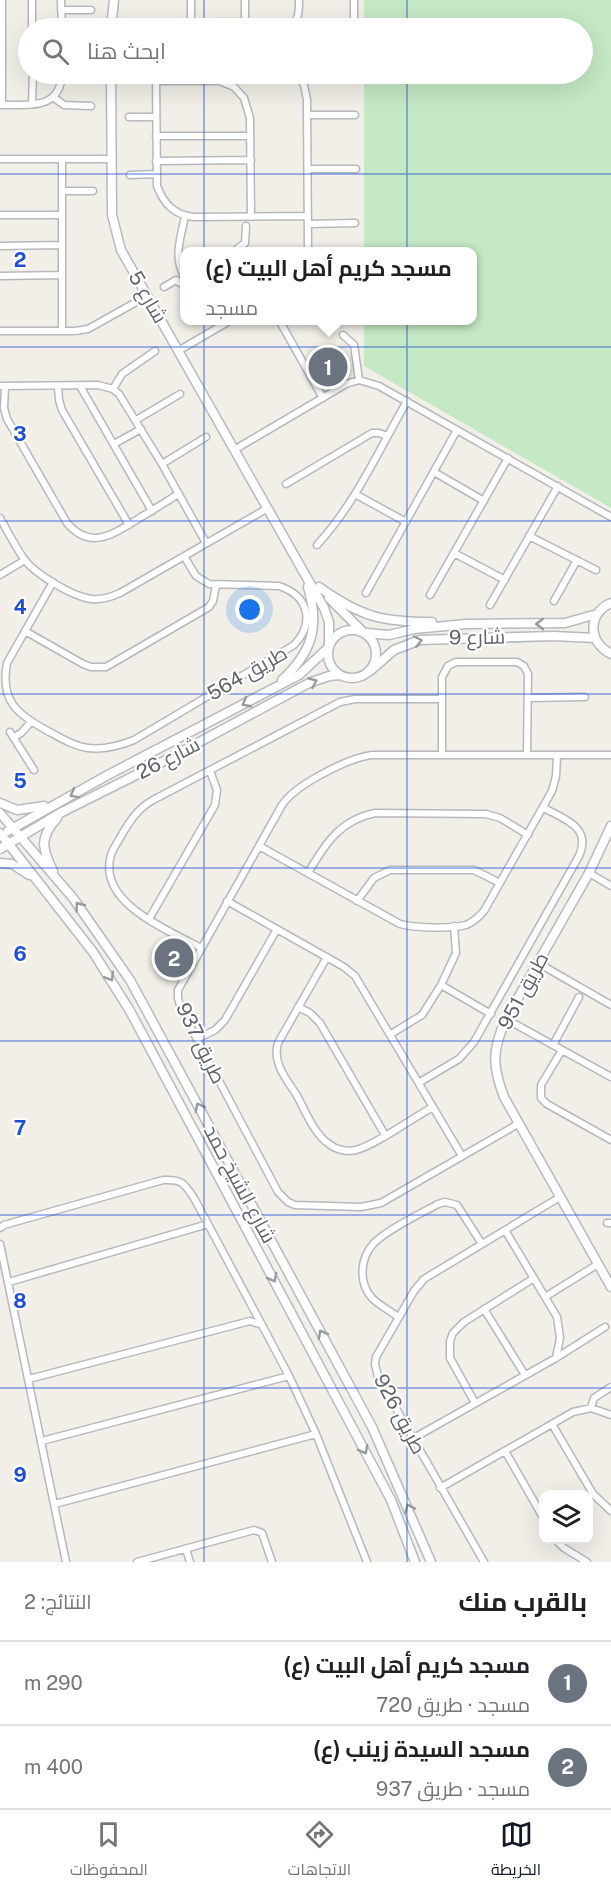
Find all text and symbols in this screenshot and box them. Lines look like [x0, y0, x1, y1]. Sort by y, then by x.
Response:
search box [18, 18, 593, 84]
icon: search [39, 35, 72, 68]
text: ابحث هنا [87, 38, 166, 64]
popup [180, 247, 477, 325]
text: 2 [14, 248, 26, 272]
text: مسجد كريم أهل البيت (ع) [205, 255, 452, 281]
street label: شارع 5 [122, 267, 172, 328]
text: مسجد [205, 296, 258, 320]
pin: 1 [308, 344, 348, 389]
text: 3 [13, 422, 27, 446]
text: 4 [13, 595, 27, 619]
your location [235, 595, 264, 624]
one-way arrow [536, 618, 545, 630]
street label: شارع 9 [449, 625, 505, 651]
one-way arrow [413, 635, 423, 648]
street label: طريق 564 [203, 641, 292, 706]
one-way arrow [306, 677, 317, 689]
one-way arrow [242, 696, 253, 707]
street label: شارع 26 [132, 732, 205, 786]
text: 5 [13, 769, 27, 793]
one-way arrow [70, 787, 80, 798]
one-way arrow [76, 902, 87, 913]
pin: 2 [154, 936, 194, 980]
text: 6 [13, 942, 27, 966]
street label: طريق 951 [493, 948, 554, 1034]
one-way arrow [102, 971, 114, 981]
street label: طريق 937 [170, 999, 231, 1088]
one-way arrow [195, 1103, 206, 1113]
text: 7 [14, 1116, 26, 1140]
street label: شارع الشيخ حمد [197, 1121, 281, 1248]
one-way arrow [266, 1272, 277, 1282]
text: 8 [13, 1289, 27, 1313]
one-way arrow [318, 1329, 329, 1340]
street label: طريق 926 [368, 1370, 431, 1459]
one-way arrow [357, 1444, 368, 1454]
text: 9 [13, 1463, 27, 1487]
map controls [539, 1490, 593, 1544]
button: layers [539, 1490, 593, 1544]
one-way arrow [404, 1503, 416, 1514]
text: بالقرب منك [458, 1586, 587, 1617]
text: النتائج: 2 [24, 1590, 92, 1614]
text: مسجد كريم أهل البيت (ع) [284, 1652, 530, 1678]
text: 290 m [24, 1671, 83, 1695]
text: 1 [563, 1671, 572, 1695]
text: مسجد · طريق 720 [376, 1693, 530, 1717]
text: مسجد السيدة زينب (ع) [313, 1736, 530, 1762]
text: 400 m [24, 1755, 83, 1779]
text: 2 [561, 1755, 574, 1779]
text: مسجد · طريق 937 [376, 1777, 530, 1801]
tab: المحفوظات [70, 1818, 148, 1884]
tab: الاتجاهات [288, 1818, 351, 1884]
tab: الخريطة [491, 1818, 541, 1884]

